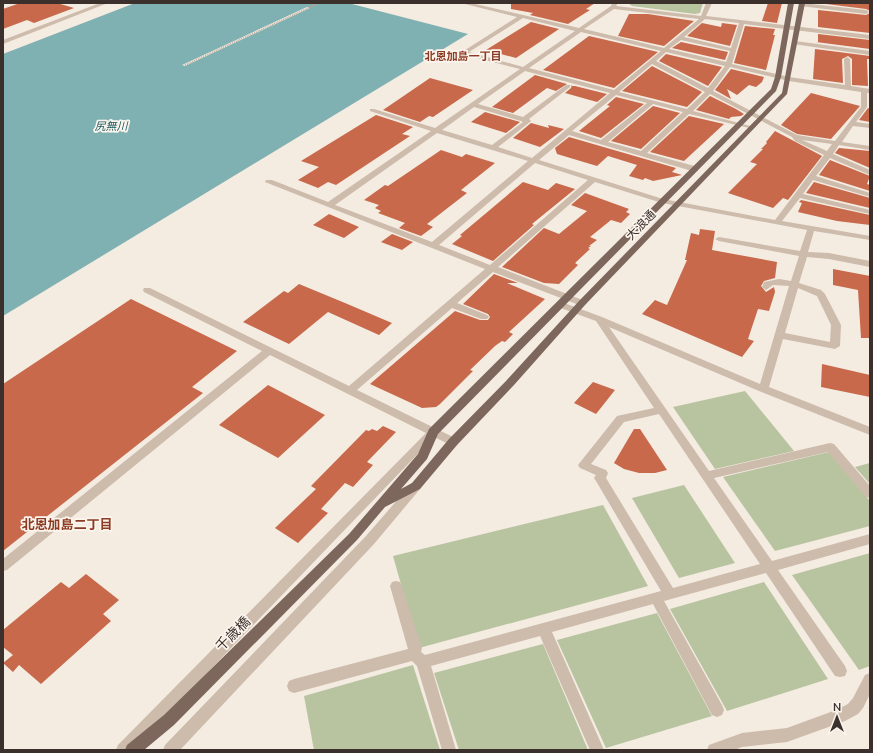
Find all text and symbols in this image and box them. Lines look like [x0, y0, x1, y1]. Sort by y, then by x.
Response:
district label: 北恩加島一丁目 [425, 49, 502, 64]
water label: 尻無川 [95, 119, 128, 134]
street label: 大浪通 [623, 206, 659, 244]
district label: 北恩加島二丁目 [21, 516, 113, 534]
street label: 千歳橋 [211, 612, 255, 656]
north arrow [817, 697, 857, 737]
text: N [833, 700, 841, 715]

